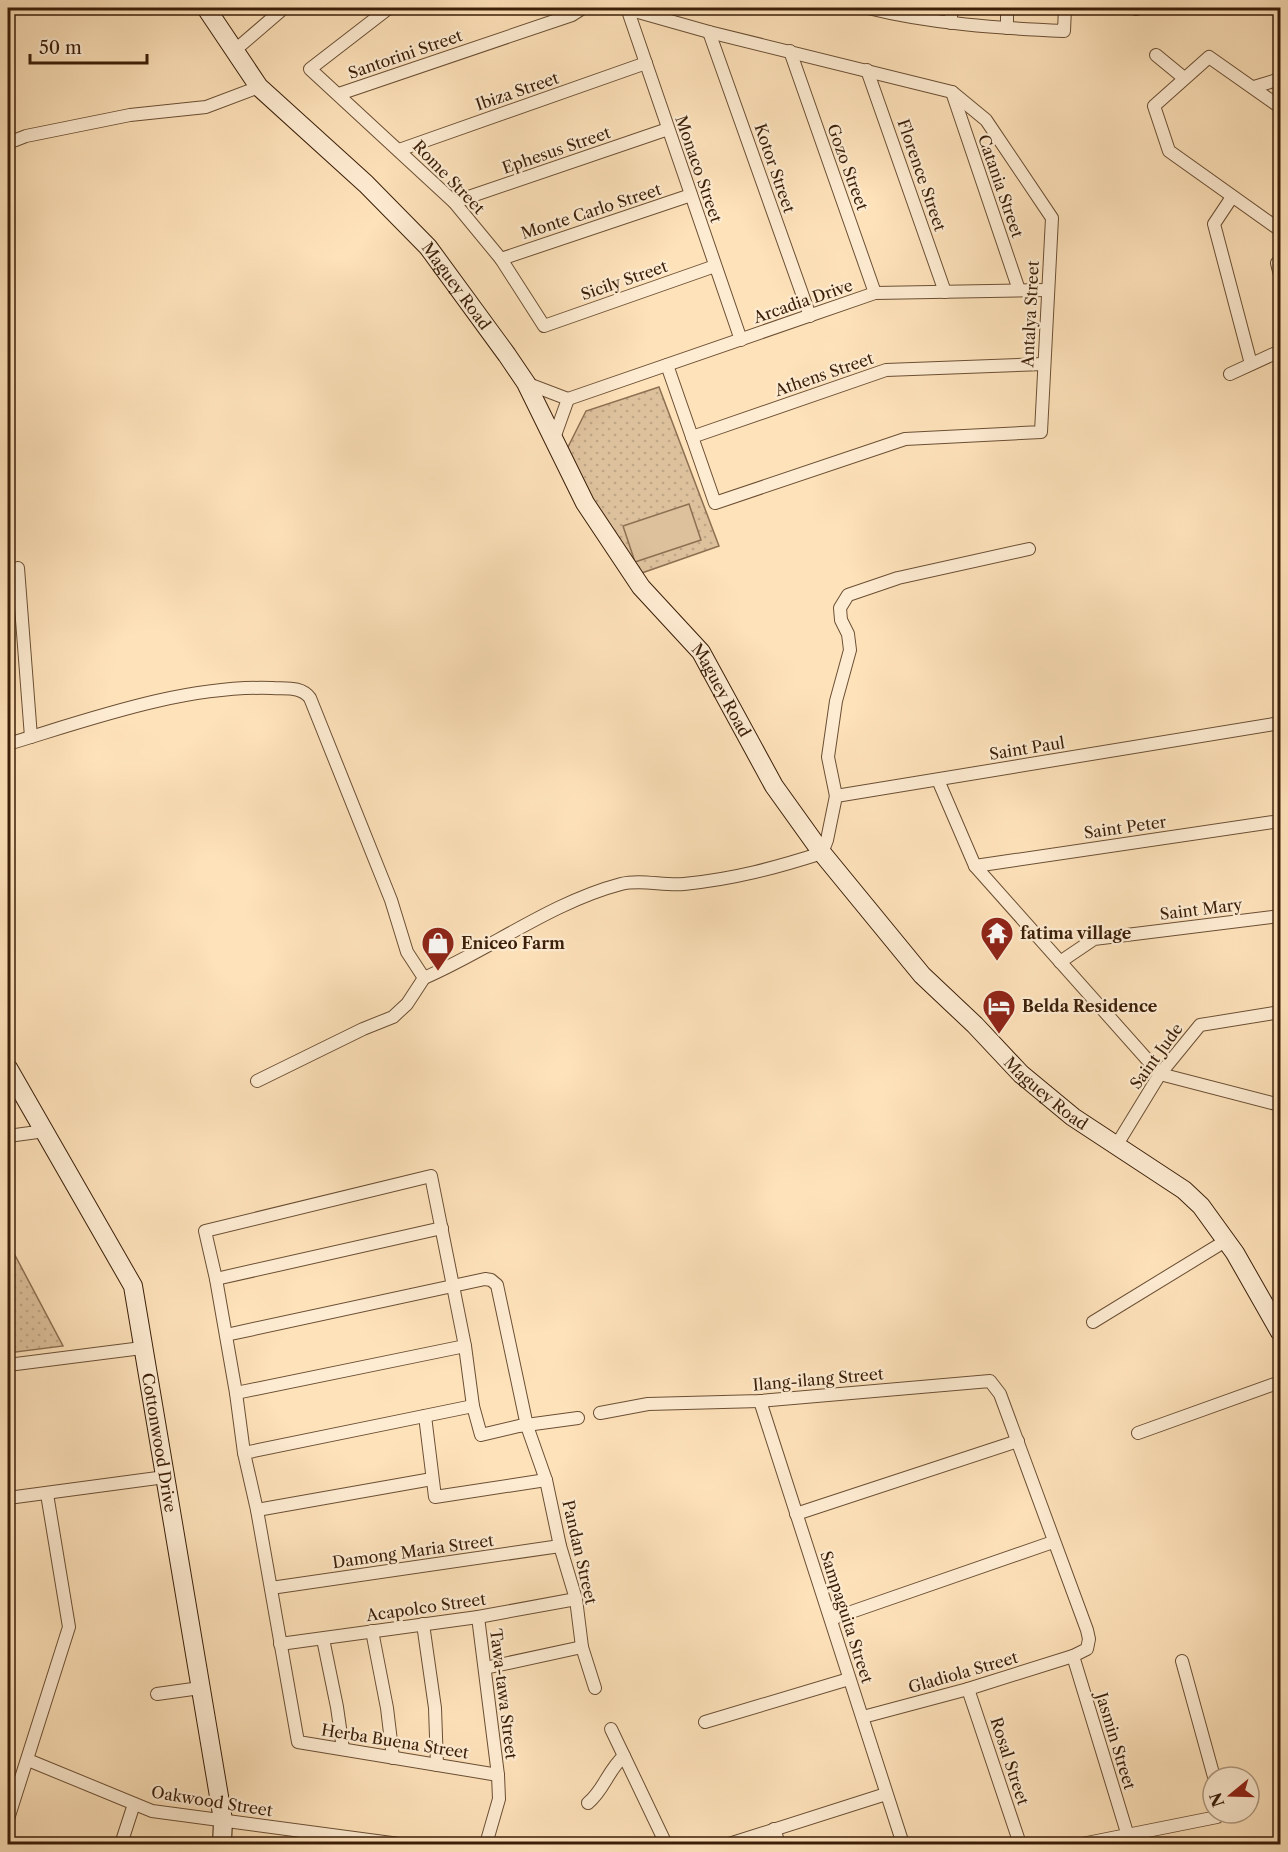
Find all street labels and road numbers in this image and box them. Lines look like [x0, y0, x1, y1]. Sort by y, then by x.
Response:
street label: Santorini Street [345, 25, 465, 83]
street label: Ibiza Street [473, 67, 562, 115]
street label: Monaco Street [671, 113, 727, 225]
street label: Florence Street [893, 116, 951, 234]
street label: Kotor Street [750, 121, 800, 216]
street label: Gozo Street [823, 121, 873, 213]
street label: Ephesus Street [499, 122, 613, 178]
street label: Catania Street [974, 132, 1028, 240]
street label: Rome Street [409, 136, 489, 218]
street label: Monte Carlo Street [518, 179, 664, 243]
street label: Maguey Road [418, 238, 495, 334]
street label: Sicily Street [578, 256, 670, 304]
street label: Antalya Street [1017, 260, 1043, 369]
street label: Arcadia Drive [750, 275, 855, 328]
street label: Athens Street [771, 348, 876, 401]
street label: Maguey Road [688, 639, 755, 741]
street label: Saint Paul [988, 732, 1066, 764]
street label: Saint Peter [1082, 811, 1168, 843]
street label: Saint Mary [1159, 894, 1244, 924]
street label: Saint Jude [1125, 1019, 1187, 1093]
street label: Maguey Road [1000, 1052, 1092, 1134]
street label: Ilang-ilang Street [752, 1363, 885, 1395]
street label: Cottonwood Drive [138, 1371, 181, 1514]
street label: Pandan Street [558, 1498, 602, 1607]
street label: Damong Maria Street [331, 1530, 495, 1572]
street label: Sampaguita Street [816, 1548, 878, 1686]
street label: Acapolco Street [364, 1589, 487, 1625]
street label: Tawa-tawa Street [486, 1628, 522, 1761]
street label: Gladiola Street [906, 1647, 1020, 1697]
street label: Jasmin Street [1091, 1687, 1140, 1792]
street label: Rosal Street [986, 1715, 1034, 1808]
street label: Herba Buena Street [320, 1719, 471, 1763]
street label: Oakwood Street [150, 1782, 274, 1821]

